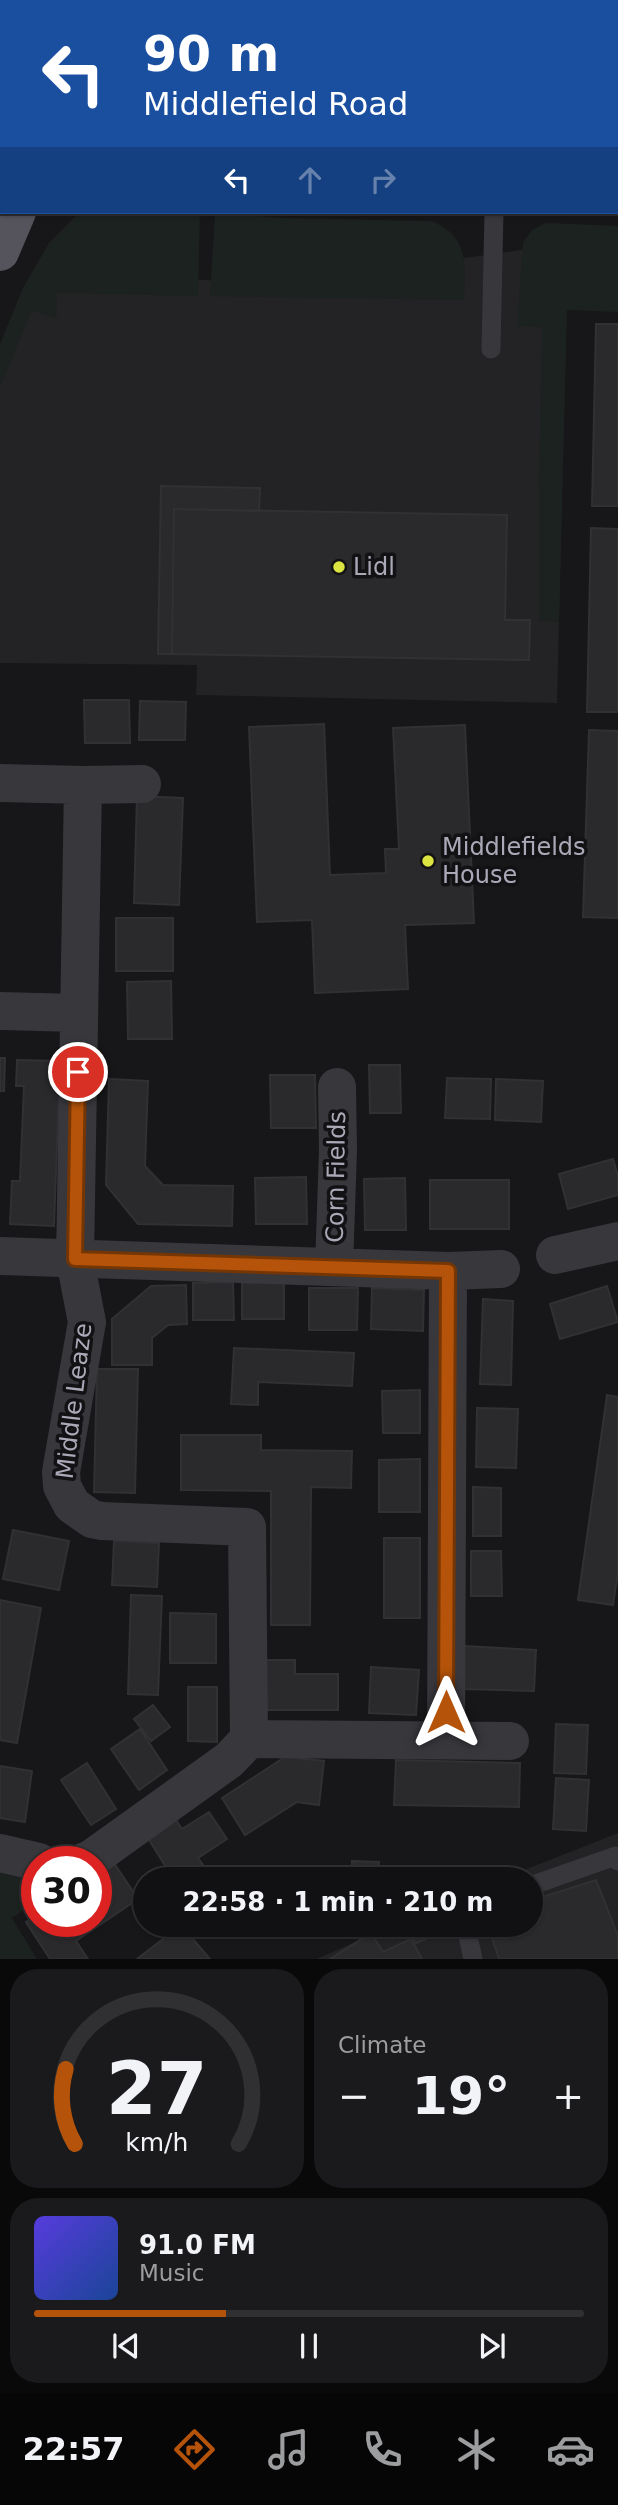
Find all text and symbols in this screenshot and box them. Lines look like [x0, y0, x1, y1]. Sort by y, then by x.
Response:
text: 90 m [143, 26, 279, 83]
icon: left [28, 28, 119, 119]
text: Middlefield Road [143, 85, 408, 123]
icon: left [218, 161, 256, 199]
icon: ahead [291, 161, 329, 199]
icon: right [364, 161, 402, 199]
place label: Lidl [353, 553, 395, 581]
marker: Lidl [331, 559, 347, 575]
place label: Middlefields House [442, 833, 586, 889]
marker: Middlefields House [420, 853, 436, 869]
pin [48, 1042, 108, 1102]
icon: arrive [59, 1053, 97, 1091]
street label: Corn Fields [321, 1111, 351, 1243]
street label: Middle Leaze [51, 1322, 97, 1480]
position arrow [409, 1675, 483, 1749]
speed limit sign: 30 [21, 1846, 112, 1937]
text: 22:58 · 1 min · 210 m [183, 1887, 493, 1917]
text: Climate [338, 2032, 427, 2058]
text: 27 [106, 2047, 208, 2132]
text: 19° [412, 2066, 510, 2126]
text: − [338, 2074, 370, 2118]
text: + [552, 2074, 584, 2118]
text: km/h [125, 2128, 189, 2157]
text: 91.0 FM [139, 2230, 256, 2260]
text: Music [139, 2260, 204, 2286]
icon: previous [107, 2327, 145, 2365]
icon: pause [290, 2327, 328, 2365]
icon: next [473, 2327, 511, 2365]
icon: directions [170, 2425, 219, 2474]
icon: music [264, 2425, 313, 2474]
icon: phone [358, 2425, 407, 2474]
icon: climate [452, 2425, 501, 2474]
icon: car [546, 2425, 595, 2474]
text: 22:57 [23, 2430, 124, 2468]

